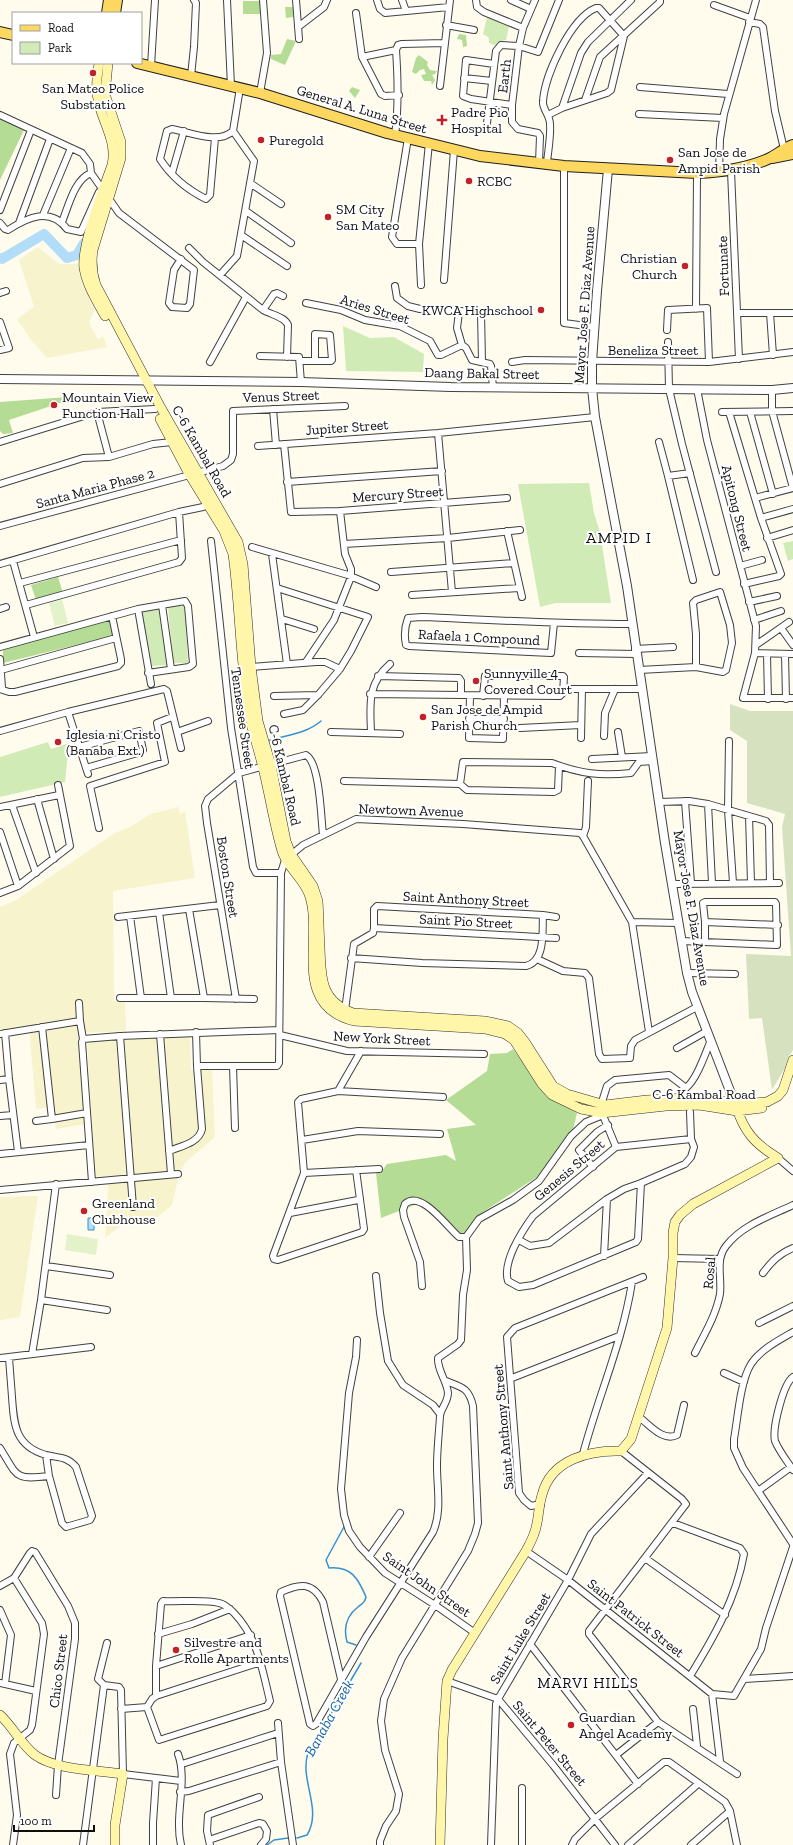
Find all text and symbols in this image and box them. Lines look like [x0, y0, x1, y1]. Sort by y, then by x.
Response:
legend [12, 12, 142, 64]
text: Road [48, 21, 74, 35]
text: Park [48, 41, 73, 55]
street label: Earth [494, 58, 515, 94]
marker: San Mateo Police Substation [88, 68, 98, 78]
place label: San Mateo Police Substation [42, 80, 144, 113]
street label: General A. Luna Street [295, 82, 430, 138]
place label: Padre Pio Hospital [451, 104, 508, 137]
marker: Padre Pio Hospital [436, 114, 448, 126]
place label: Puregold [269, 132, 324, 149]
marker: Puregold [256, 135, 266, 145]
place label: San Jose de Ampid Parish [678, 144, 760, 177]
marker: San Jose de Ampid Parish [665, 155, 675, 165]
place label: RCBC [477, 173, 512, 190]
marker: RCBC [464, 176, 474, 186]
place label: SM City San Mateo [336, 201, 399, 234]
marker: SM City San Mateo [323, 212, 333, 222]
street label: Mayor Jose F. Diaz Avenue [571, 225, 599, 384]
street label: Fortunate [714, 235, 733, 296]
place label: Christian Church [620, 250, 677, 283]
marker: Christian Church [680, 261, 690, 271]
street label: Aries Street [338, 291, 412, 328]
place label: KWCA Highschool [422, 302, 533, 319]
marker: KWCA Highschool [536, 305, 546, 315]
street label: Beneliza Street [608, 342, 699, 359]
street label: Daang Bakal Street [424, 364, 541, 383]
street label: Venus Street [241, 387, 320, 406]
place label: Mountain View Function Hall [62, 389, 154, 422]
marker: Mountain View Function Hall [49, 400, 59, 410]
street label: C-6 Kambal Road [168, 402, 235, 501]
street label: Jupiter Street [305, 416, 390, 439]
street label: Apitong Street [718, 463, 756, 554]
street label: Santa Maria Phase 2 [34, 465, 156, 512]
street label: Mercury Street [352, 483, 445, 506]
district label: AMPID I [586, 528, 652, 547]
street label: Rafaela 1 Compound [418, 626, 541, 649]
place label: Sunnyville 4 Covered Court [484, 665, 573, 698]
street label: Tennessee Street [227, 666, 258, 771]
marker: Sunnyville 4 Covered Court [471, 676, 481, 686]
place label: San Jose de Ampid Parish Church [431, 701, 543, 734]
marker: San Jose de Ampid Parish Church [418, 712, 428, 722]
street label: C-6 Kambal Road [265, 723, 305, 828]
place label: Iglesia ni Cristo (Banaba Ext.) [66, 726, 161, 759]
marker: Iglesia ni Cristo (Banaba Ext.) [53, 737, 63, 747]
street label: Newtown Avenue [358, 800, 464, 821]
street label: Mayor Jose F. Diaz Avenue [669, 829, 714, 988]
street label: Boston Street [213, 835, 242, 920]
street label: Saint Anthony Street [403, 888, 530, 911]
street label: Saint Pio Street [419, 911, 514, 932]
street label: New York Street [333, 1027, 432, 1050]
street label: C-6 Kambal Road [652, 1086, 756, 1103]
street label: Genesis Street [530, 1135, 609, 1205]
place label: Greenland Clubhouse [92, 1195, 156, 1228]
marker: Greenland Clubhouse [79, 1206, 89, 1216]
street label: Rosal [700, 1256, 719, 1290]
street label: Saint Anthony Street [489, 1363, 517, 1490]
street label: Saint John Street [379, 1548, 475, 1621]
street label: Saint Patrick Street [584, 1575, 688, 1662]
street label: Saint Luke Street [486, 1589, 555, 1687]
street label: Chico Street [46, 1632, 72, 1709]
place label: Silvestre and Rolle Apartments [184, 1634, 289, 1667]
marker: Silvestre and Rolle Apartments [171, 1645, 181, 1655]
district label: MARVI HILLS [537, 1674, 639, 1692]
water label: Banaba Creek [301, 1676, 358, 1759]
street label: Saint Peter Street [509, 1697, 591, 1790]
place label: Guardian Angel Academy [579, 1709, 673, 1742]
marker: Guardian Angel Academy [566, 1720, 576, 1730]
scale bar [14, 1807, 94, 1833]
text: 100 m [20, 1814, 52, 1828]

